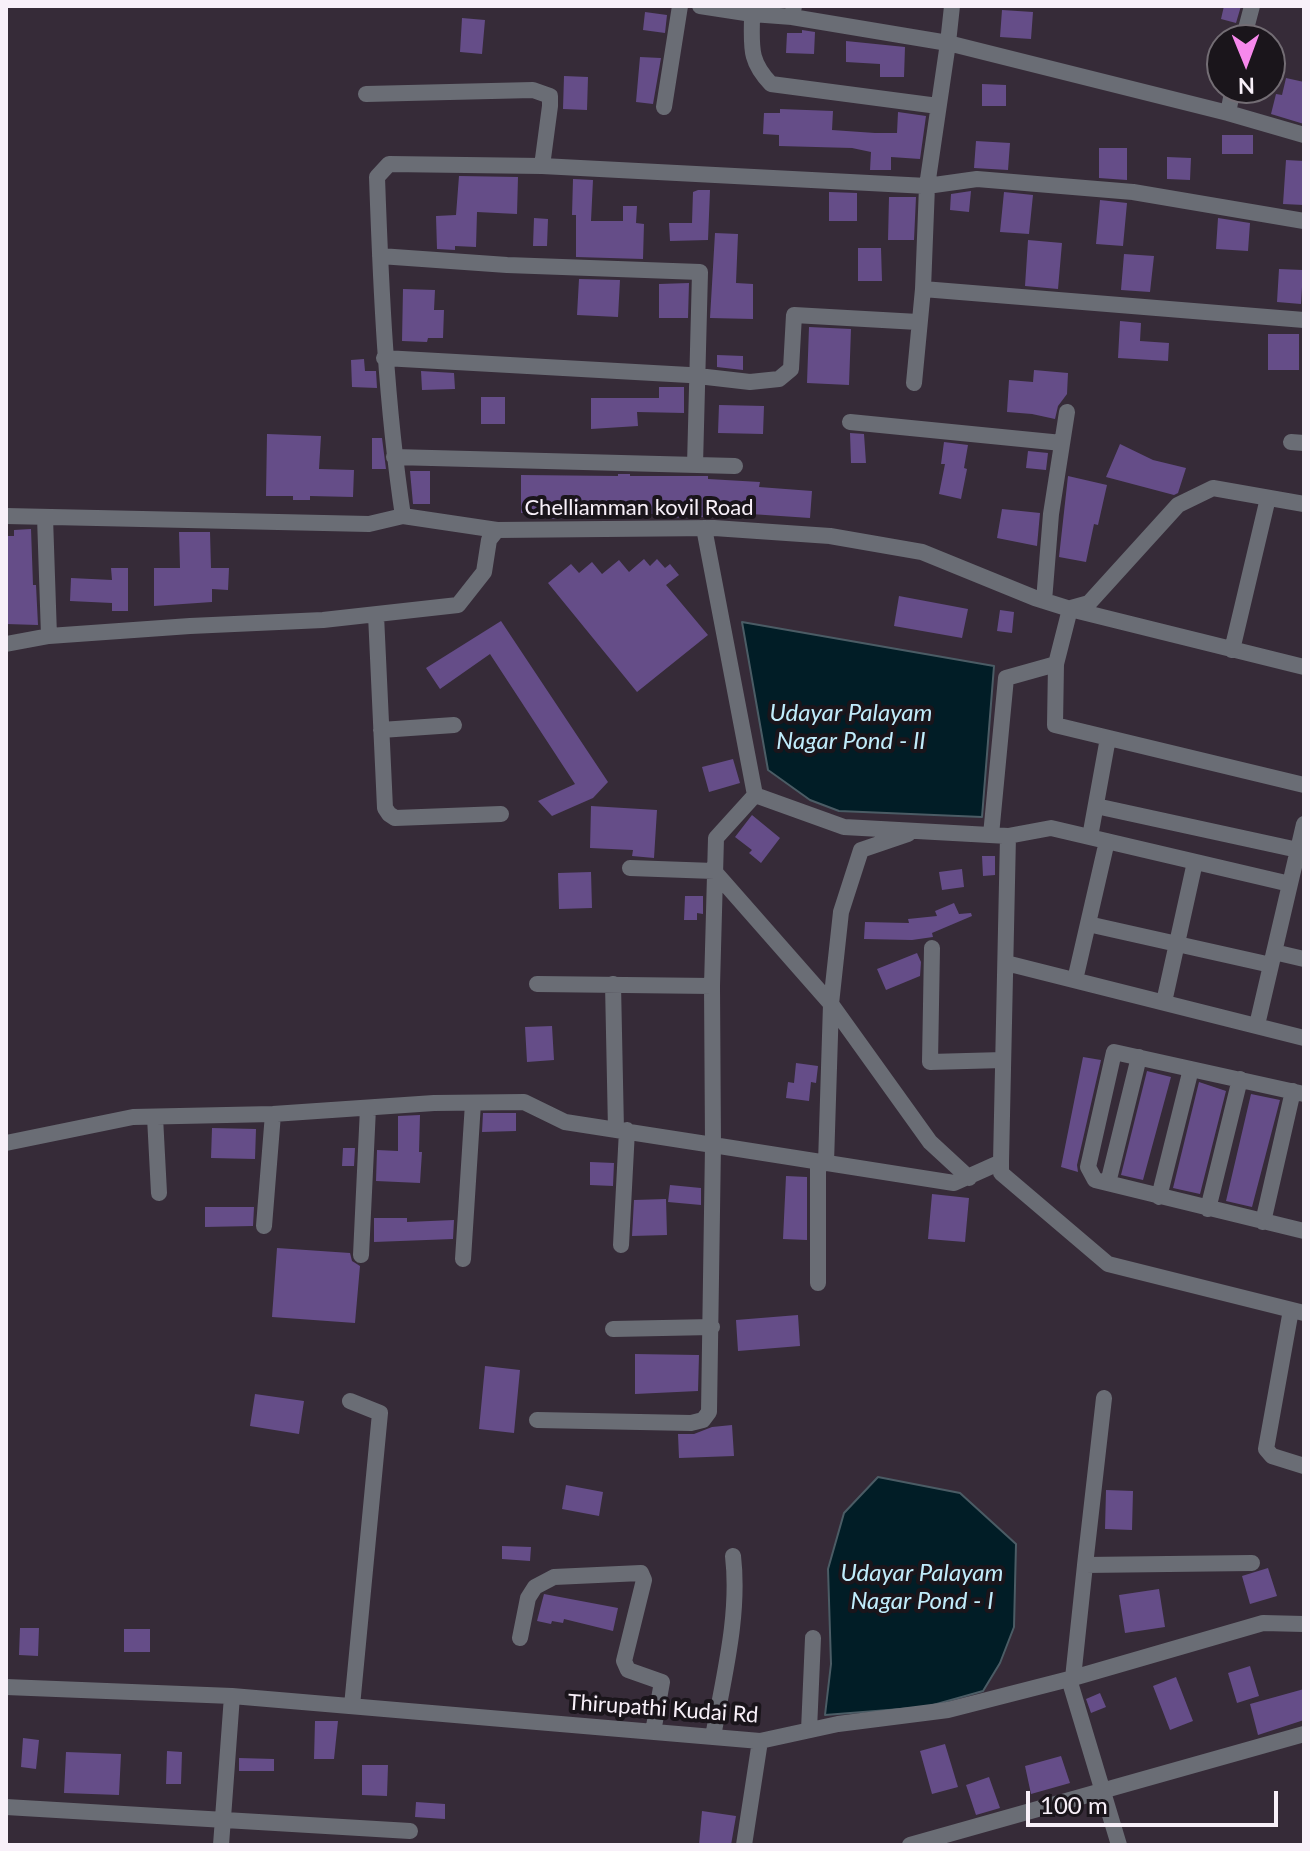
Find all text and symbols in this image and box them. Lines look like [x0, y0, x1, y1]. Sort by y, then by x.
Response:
north arrow [1206, 24, 1286, 104]
text: N [1238, 73, 1255, 100]
street label: Chelliamman kovil Road [524, 495, 754, 521]
water label: Udayar Palayam Nagar Pond - II [770, 699, 932, 755]
water label: Udayar Palayam Nagar Pond - I [841, 1559, 1003, 1615]
street label: Thirupathi Kudai Rd [567, 1689, 759, 1729]
scale bar [1030, 1775, 1282, 1825]
text: 100 m [1040, 1790, 1108, 1819]

